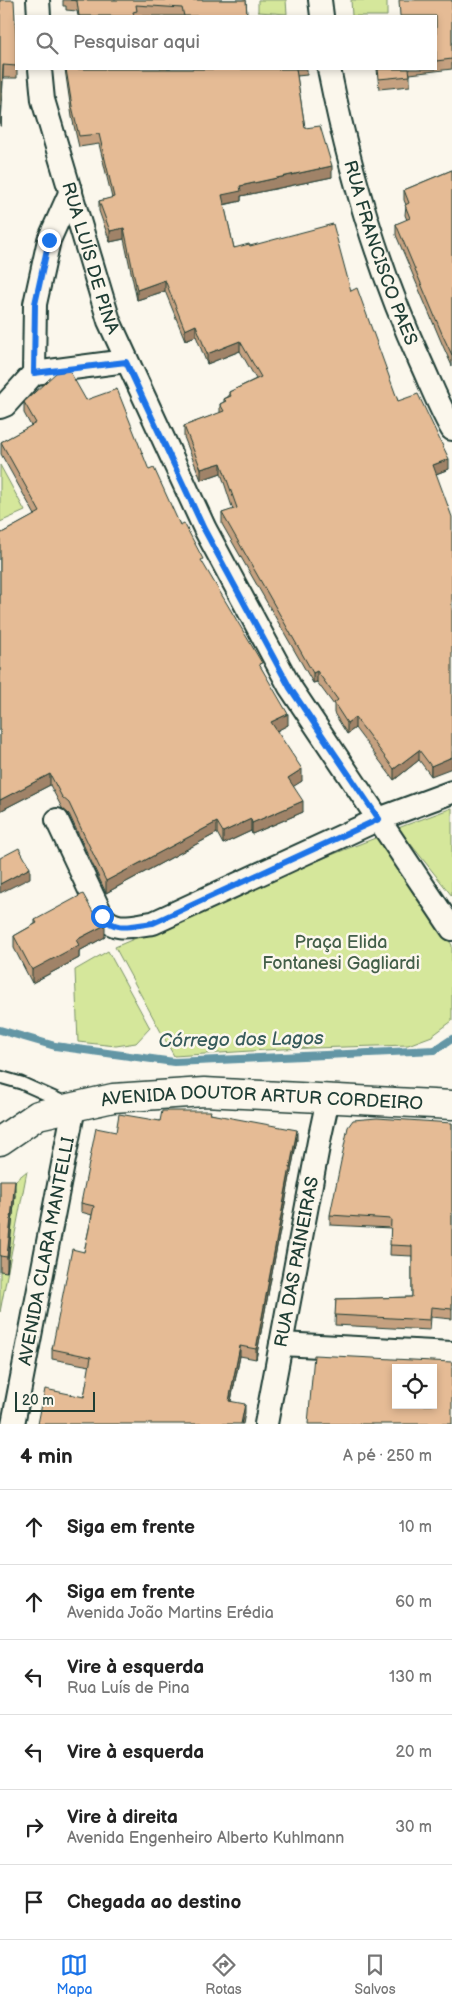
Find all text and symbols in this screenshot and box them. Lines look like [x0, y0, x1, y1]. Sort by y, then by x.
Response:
search box [15, 15, 437, 70]
icon: search [33, 29, 61, 57]
text: Pesquisar aqui [73, 31, 200, 54]
street label: RUA FRANCISCO PAES [340, 158, 422, 348]
street label: RUA LUÍS DE PINA [58, 179, 124, 337]
route end [38, 229, 61, 252]
route start [91, 905, 114, 928]
park label: Praça Elida Fontanesi Gagliardi [262, 932, 420, 974]
water label: Córrego dos Lagos [158, 1027, 324, 1053]
street label: AVENIDA DOUTOR ARTUR CORDEIRO [99, 1081, 424, 1114]
street label: AVENIDA CLARA MANTELLI [14, 1135, 78, 1367]
street label: RUA DAS PAINEIRAS [270, 1175, 323, 1349]
map controls [392, 1364, 437, 1409]
button: locate [392, 1364, 437, 1409]
scale bar [15, 1389, 95, 1412]
text: 20 m [22, 1392, 54, 1409]
text: 4 min [20, 1444, 73, 1469]
text: A pé · 250 m [343, 1447, 432, 1466]
icon: ahead [20, 1513, 48, 1541]
text: Siga em frente [67, 1516, 195, 1539]
text: 10 m [399, 1518, 432, 1537]
text: Siga em frente [67, 1581, 195, 1604]
icon: ahead [20, 1588, 48, 1616]
text: 60 m [395, 1593, 432, 1612]
text: Avenida João Martins Erédia [67, 1604, 274, 1623]
text: Vire à esquerda [67, 1656, 204, 1679]
icon: left [20, 1663, 48, 1691]
text: 130 m [389, 1668, 432, 1687]
text: Rua Luís de Pina [67, 1679, 190, 1698]
icon: left [20, 1738, 48, 1766]
text: Vire à esquerda [67, 1741, 204, 1764]
text: 20 m [396, 1743, 432, 1762]
text: Vire à direita [67, 1806, 178, 1829]
icon: right [20, 1813, 48, 1841]
text: 30 m [395, 1818, 432, 1837]
text: Avenida Engenheiro Alberto Kuhlmann [67, 1829, 344, 1848]
icon: arrive [20, 1888, 48, 1916]
text: Chegada ao destino [67, 1891, 241, 1914]
tab: Mapa [56, 1951, 92, 1998]
tab: Rotas [205, 1951, 242, 1998]
tab: Salvos [355, 1951, 396, 1998]

